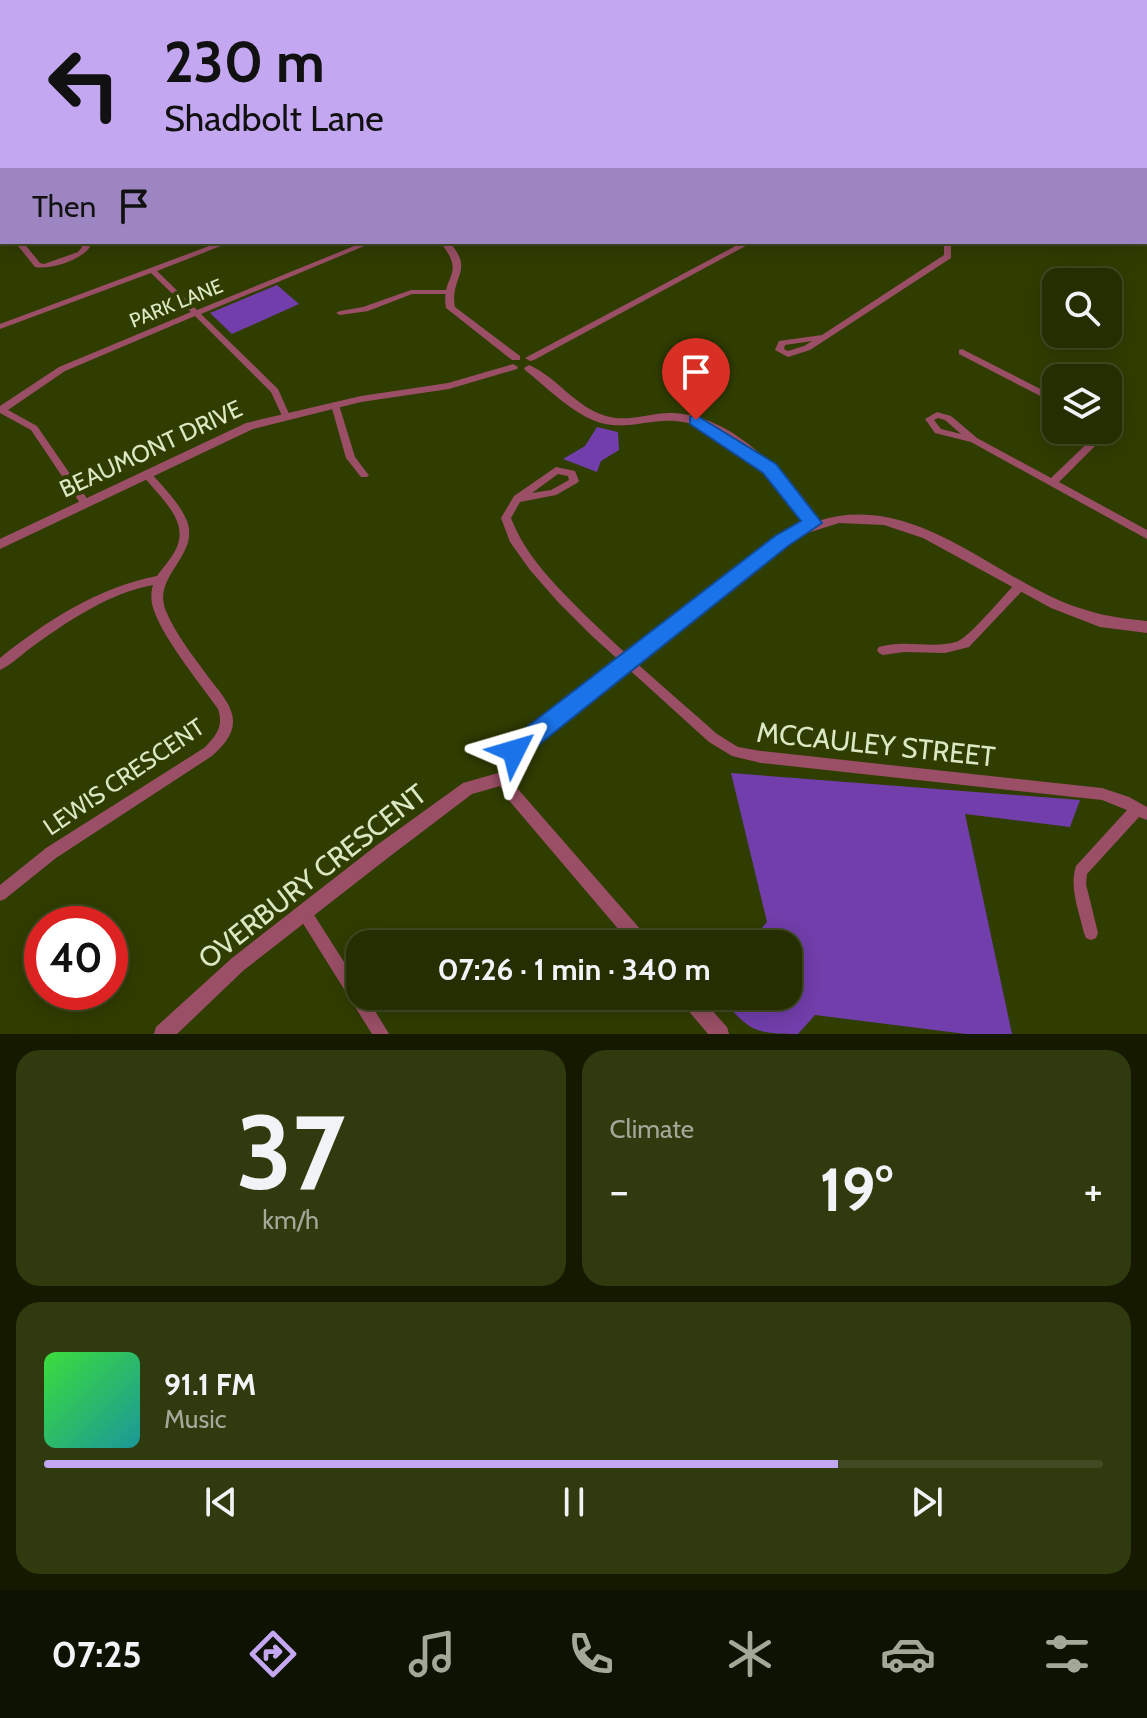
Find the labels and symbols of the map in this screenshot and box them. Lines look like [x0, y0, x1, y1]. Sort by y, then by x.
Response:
street label: PARK LANE [126, 273, 226, 333]
pin [662, 338, 730, 420]
street label: BEAUMONT DRIVE [55, 394, 247, 504]
position arrow [472, 709, 556, 793]
street label: LEWIS CRESCENT [38, 712, 210, 841]
street label: MCCAULEY STREET [755, 715, 997, 773]
street label: OVERBURY CRESCENT [191, 776, 433, 976]
speed limit sign: 40 [24, 906, 128, 1010]

